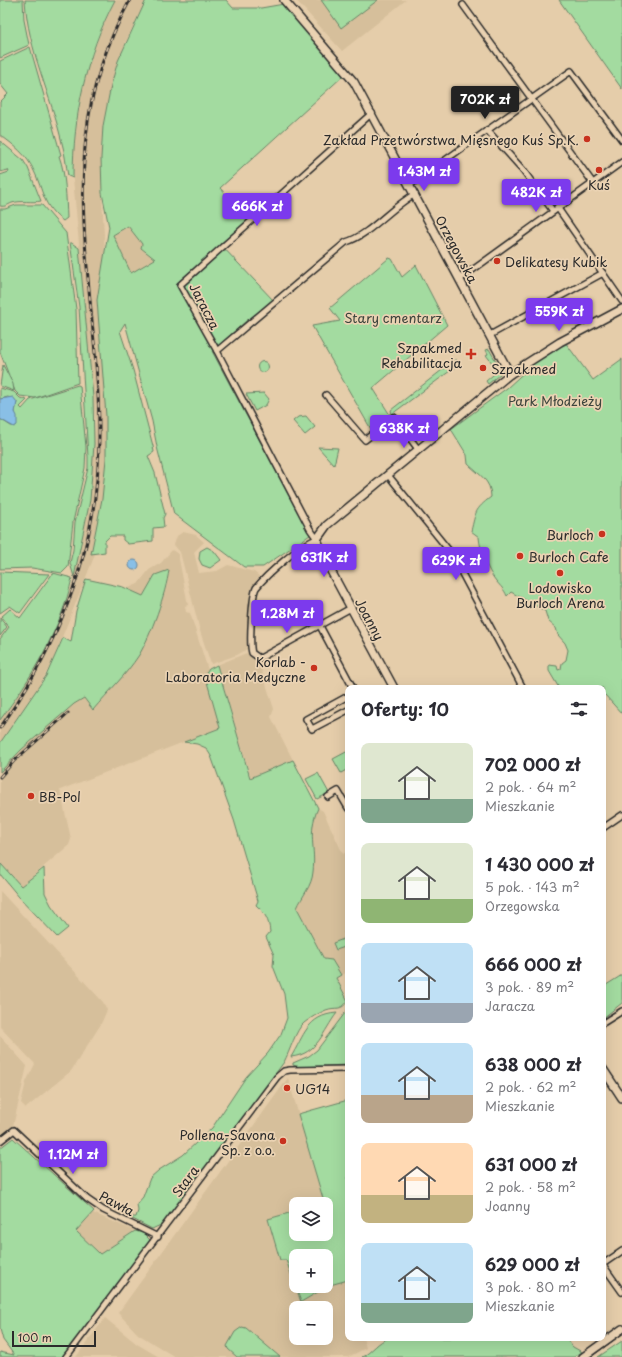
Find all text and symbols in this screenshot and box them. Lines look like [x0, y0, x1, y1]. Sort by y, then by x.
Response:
pin: 702K zł [448, 86, 522, 120]
text: 702K zł [460, 89, 510, 108]
place label: Zakład Przetwórstwa Mięsnego Kuś Sp.K. [323, 130, 579, 149]
marker: Zakład Przetwórstwa Mięsnego Kuś Sp.K. [582, 134, 592, 144]
pin: 1.43M zł [383, 158, 465, 192]
text: 1.43M zł [397, 161, 451, 180]
marker: Kuś [594, 165, 604, 175]
place label: Kuś [588, 175, 610, 194]
pin: 482K zł [499, 179, 573, 213]
text: 482K zł [511, 182, 561, 201]
pin: 666K zł [220, 193, 294, 227]
text: 666K zł [231, 196, 283, 215]
street label: Orzegowska [431, 212, 483, 287]
place label: Delikatesy Kubik [505, 252, 607, 271]
marker: Delikatesy Kubik [492, 256, 502, 266]
street label: Jaracza [185, 279, 225, 333]
pin: 559K zł [522, 298, 596, 332]
text: 559K zł [535, 301, 583, 320]
park label: Stary cmentarz [344, 308, 442, 327]
place label: Szpakmed Rehabilitacja [381, 338, 463, 372]
marker: Szpakmed Rehabilitacja [465, 348, 477, 360]
place label: Szpakmed [491, 359, 556, 378]
marker: Szpakmed [478, 363, 488, 373]
park label: Park Młodzieży [508, 391, 602, 410]
pin: 638K zł [367, 415, 441, 449]
text: 638K zł [379, 418, 429, 437]
place label: Burloch [546, 525, 594, 544]
marker: Burloch [597, 529, 607, 539]
pin: 631K zł [287, 544, 361, 578]
text: 631K zł [300, 547, 348, 566]
pin: 629K zł [419, 547, 493, 581]
place label: Burloch Cafe [528, 547, 609, 566]
text: 629K zł [432, 550, 481, 569]
marker: Burloch Cafe [515, 551, 525, 561]
marker: Lodowisko Burloch Arena [555, 568, 565, 578]
place label: Lodowisko Burloch Arena [515, 578, 605, 612]
street label: Joanny [351, 595, 389, 643]
pin: 1.28M zł [246, 600, 328, 634]
text: 1.28M zł [260, 603, 314, 622]
place label: Korlab - Laboratoria Medyczne [165, 652, 306, 686]
marker: Korlab - Laboratoria Medyczne [309, 663, 319, 673]
text: Oferty: 10 [361, 696, 449, 722]
icon: filters [568, 698, 590, 720]
text: 702 000 zł [485, 751, 580, 777]
icon: home [393, 759, 441, 807]
text: 2 pok. · 64 m² [485, 777, 576, 796]
place label: BB-Pol [39, 787, 81, 806]
marker: BB-Pol [26, 791, 36, 801]
text: Mieszkanie [485, 796, 555, 815]
text: 1 430 000 zł [485, 851, 593, 877]
icon: home [393, 859, 441, 907]
text: 5 pok. · 143 m² [485, 877, 580, 896]
text: Orzegowska [485, 896, 560, 915]
text: 666 000 zł [485, 951, 581, 977]
icon: home [393, 959, 441, 1007]
text: 3 pok. · 89 m² [485, 977, 574, 996]
text: Jaracza [485, 996, 535, 1015]
text: 638 000 zł [485, 1051, 581, 1077]
icon: home [393, 1059, 441, 1107]
text: 2 pok. · 62 m² [485, 1077, 576, 1096]
place label: UG14 [295, 1079, 330, 1098]
marker: UG14 [282, 1083, 292, 1093]
text: Mieszkanie [485, 1096, 555, 1115]
place label: Pollena-Savona Sp. z o.o. [180, 1125, 276, 1159]
marker: Pollena-Savona Sp. z o.o. [278, 1136, 288, 1146]
pin: 1.12M zł [32, 1141, 114, 1175]
text: 1.12M zł [48, 1144, 98, 1163]
text: 631 000 zł [485, 1151, 576, 1177]
icon: home [393, 1159, 441, 1207]
street label: Stara [167, 1161, 203, 1201]
text: 2 pok. · 58 m² [485, 1177, 576, 1196]
street label: Pawła [96, 1186, 139, 1221]
text: Joanny [485, 1196, 530, 1215]
map controls [289, 1197, 333, 1345]
button: layers [289, 1197, 333, 1241]
button: + [289, 1249, 333, 1293]
text: 629 000 zł [485, 1251, 579, 1277]
icon: home [393, 1259, 441, 1307]
text: 3 pok. · 80 m² [485, 1277, 576, 1296]
text: Mieszkanie [485, 1296, 555, 1315]
button: − [289, 1301, 333, 1345]
scale bar [12, 1329, 96, 1348]
text: 100 m [18, 1329, 52, 1346]

